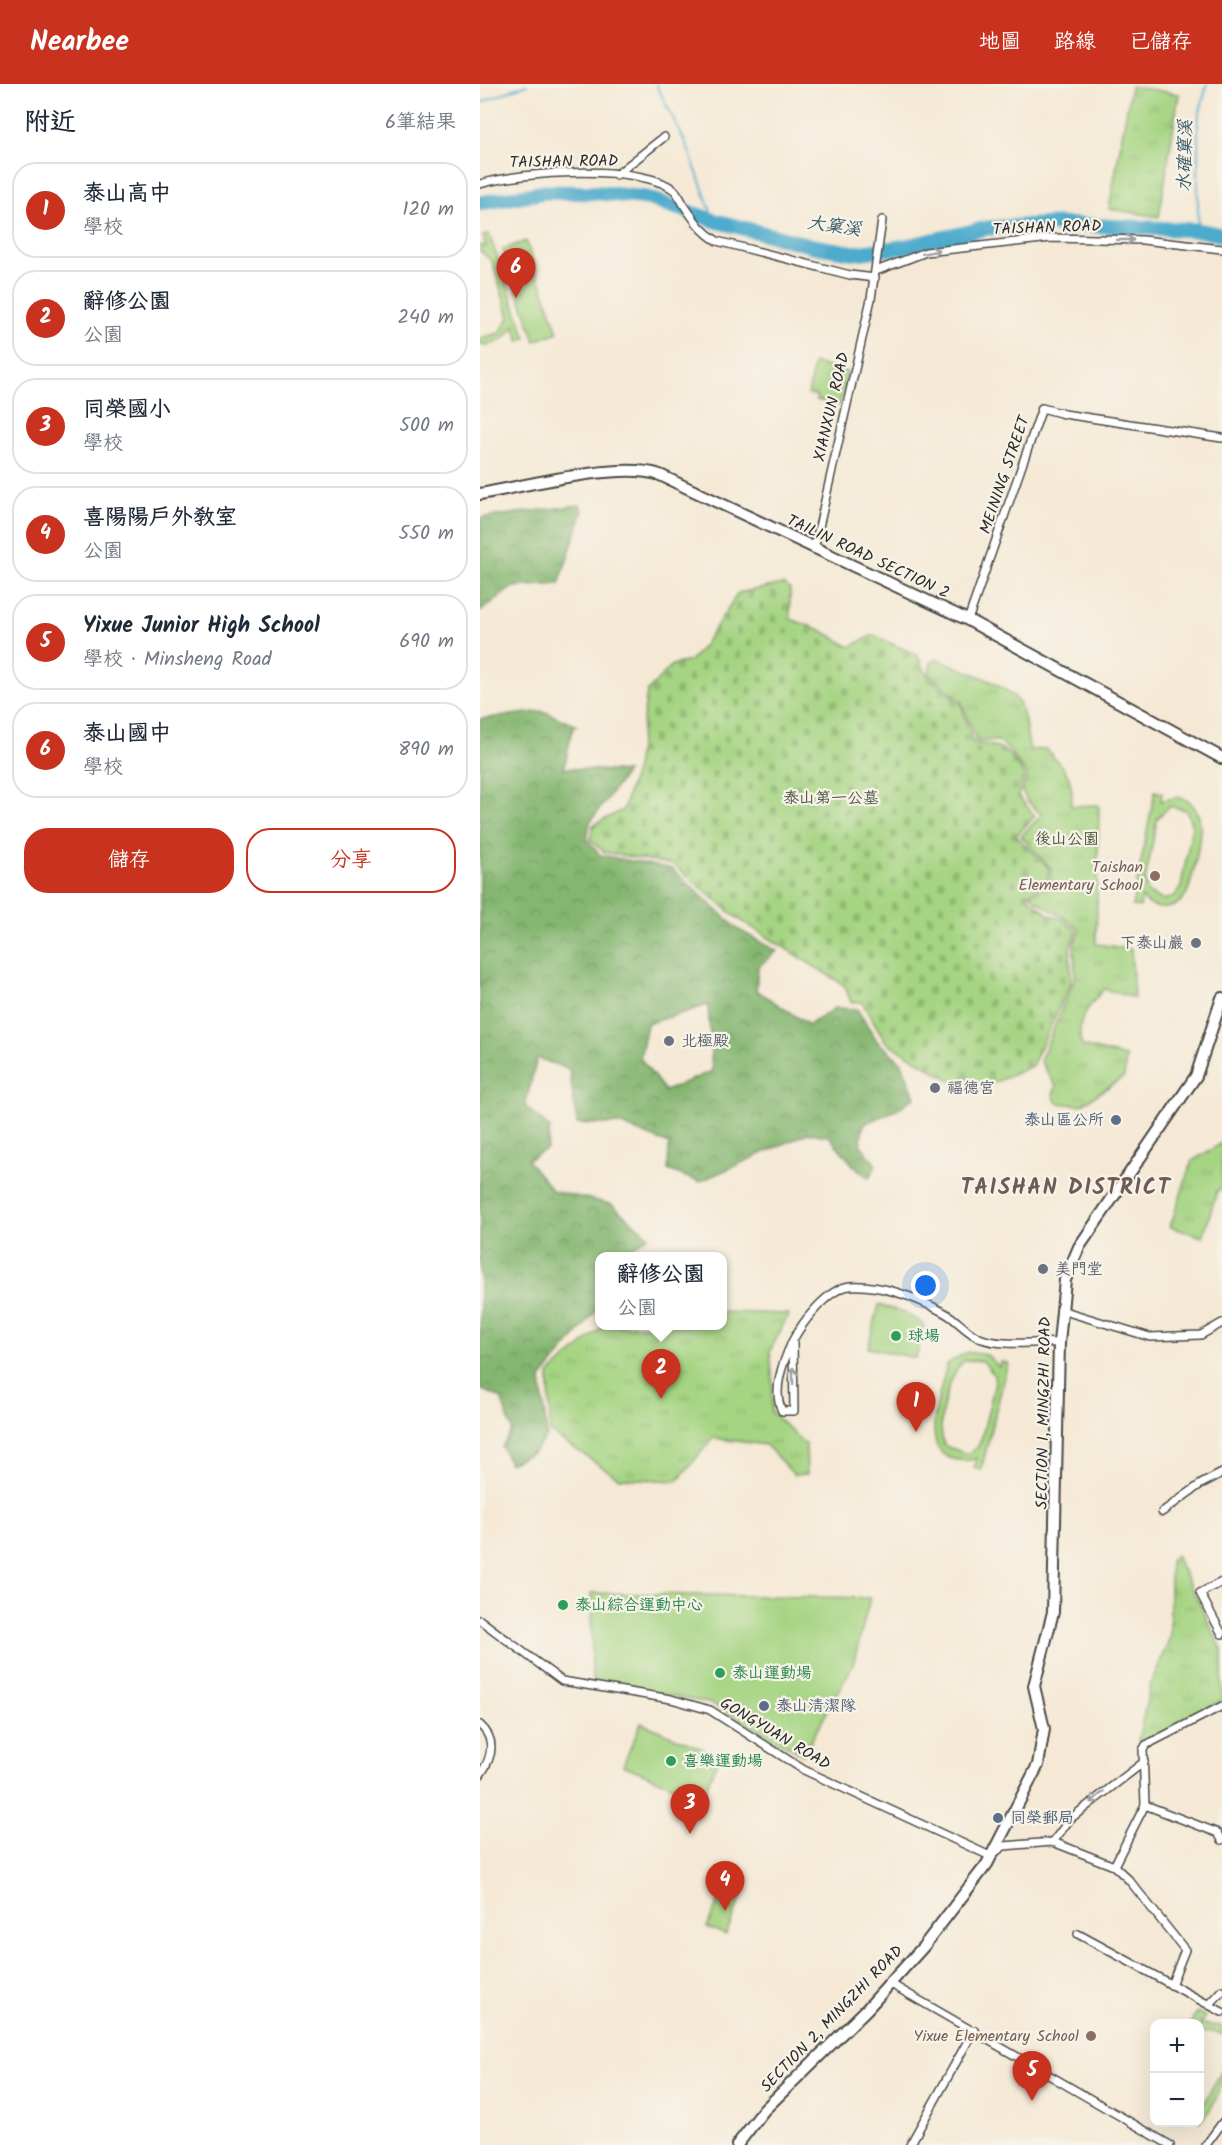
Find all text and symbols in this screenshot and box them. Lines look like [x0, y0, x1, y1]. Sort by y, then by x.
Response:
text: Nearbee [30, 20, 129, 65]
text: 地圖 [979, 26, 1021, 59]
text: 路線 [1054, 26, 1096, 59]
text: 已儲存 [1129, 26, 1192, 59]
text: 附近 [24, 102, 76, 144]
text: 6筆結果 [385, 107, 456, 139]
water label: 水確窠溪 [1171, 119, 1201, 192]
street label: TAISHAN ROAD [509, 149, 619, 175]
text: 泰山高中 [83, 177, 171, 212]
text: 1 [42, 194, 49, 226]
text: 120 m [402, 194, 454, 226]
water label: 大窠溪 [805, 209, 864, 245]
text: 學校 [83, 212, 123, 244]
street label: TAISHAN ROAD [992, 214, 1102, 242]
one-way arrow [1114, 234, 1134, 246]
one-way arrow [921, 246, 940, 257]
pin: 6 [496, 248, 536, 298]
text: 辭修公園 [83, 285, 171, 320]
text: 2 [40, 302, 51, 334]
text: 240 m [397, 302, 454, 334]
text: 公園 [83, 320, 123, 352]
street label: XIANXUN ROAD [807, 350, 857, 464]
text: 同榮國小 [83, 393, 171, 428]
text: 3 [40, 410, 51, 442]
text: 500 m [399, 410, 454, 442]
street label: MEINING STREET [973, 411, 1037, 537]
text: 學校 [83, 428, 123, 460]
text: 喜陽陽戶外教室 [83, 501, 237, 536]
street label: TAILIN ROAD SECTION 2 [782, 508, 954, 606]
text: 4 [40, 518, 51, 550]
text: 550 m [399, 518, 454, 550]
text: 公園 [83, 536, 123, 568]
text: Yixue Junior High School [83, 609, 320, 644]
text: 5 [40, 626, 51, 658]
text: 690 m [399, 626, 454, 658]
text: 學校 · Minsheng Road [83, 644, 272, 676]
text: 泰山國中 [83, 717, 171, 752]
text: 6 [40, 734, 51, 766]
text: 890 m [398, 734, 454, 766]
text: 學校 [83, 752, 123, 784]
park label: 泰山第一公墓 [783, 786, 879, 811]
park label: 後山公園 [1035, 827, 1099, 852]
button: 儲存 [24, 828, 234, 893]
button: 分享 [246, 828, 456, 893]
place label: Taishan Elementary School [1019, 855, 1143, 898]
marker: Taishan Elementary School [1148, 869, 1162, 883]
place label: 下泰山巖 [1120, 931, 1184, 956]
marker: 下泰山巖 [1189, 936, 1203, 950]
place label: 北極殿 [681, 1029, 729, 1054]
marker: 北極殿 [662, 1034, 676, 1048]
place label: 福德宮 [947, 1076, 995, 1101]
marker: 福德宮 [928, 1081, 942, 1095]
place label: 泰山區公所 [1024, 1108, 1104, 1133]
marker: 泰山區公所 [1109, 1113, 1123, 1127]
district label: TAISHAN DISTRICT [961, 1171, 1172, 1206]
popup [595, 1252, 727, 1330]
place label: 美門堂 [1055, 1257, 1103, 1282]
text: 辭修公園 [617, 1258, 705, 1293]
marker: 美門堂 [1036, 1262, 1050, 1276]
your location [911, 1271, 940, 1300]
text: 公園 [617, 1293, 657, 1325]
street label: SECTION 1, MINGZHI ROAD [1030, 1317, 1058, 1509]
place label: 球場 [908, 1324, 940, 1349]
marker: 球場 [889, 1329, 903, 1343]
pin: 2 [642, 1350, 681, 1399]
one-way arrow [788, 1366, 799, 1386]
pin: 1 [896, 1382, 936, 1432]
place label: 泰山綜合運動中心 [575, 1593, 703, 1618]
marker: 泰山綜合運動中心 [556, 1598, 570, 1612]
place label: 泰山運動場 [732, 1661, 812, 1686]
marker: 泰山運動場 [713, 1666, 727, 1680]
street label: GONGYUAN ROAD [715, 1691, 835, 1777]
place label: 泰山清潔隊 [776, 1694, 856, 1719]
marker: 泰山清潔隊 [757, 1699, 771, 1713]
place label: 喜樂運動場 [683, 1749, 763, 1774]
marker: 喜樂運動場 [664, 1754, 678, 1768]
pin: 3 [670, 1784, 710, 1834]
one-way arrow [1090, 1791, 1106, 1804]
place label: 同榮郵局 [1010, 1806, 1074, 1831]
marker: 同榮郵局 [991, 1811, 1005, 1825]
pin: 4 [706, 1862, 744, 1911]
street label: SECTION 2, MINGZHI ROAD [755, 1940, 909, 2098]
map controls [1150, 2019, 1204, 2127]
button: + [1150, 2019, 1204, 2073]
place label: Yixue Elementary School [913, 2024, 1079, 2049]
marker: Yixue Elementary School [1084, 2029, 1098, 2043]
pin: 5 [1012, 2052, 1052, 2101]
button: − [1150, 2073, 1204, 2127]

